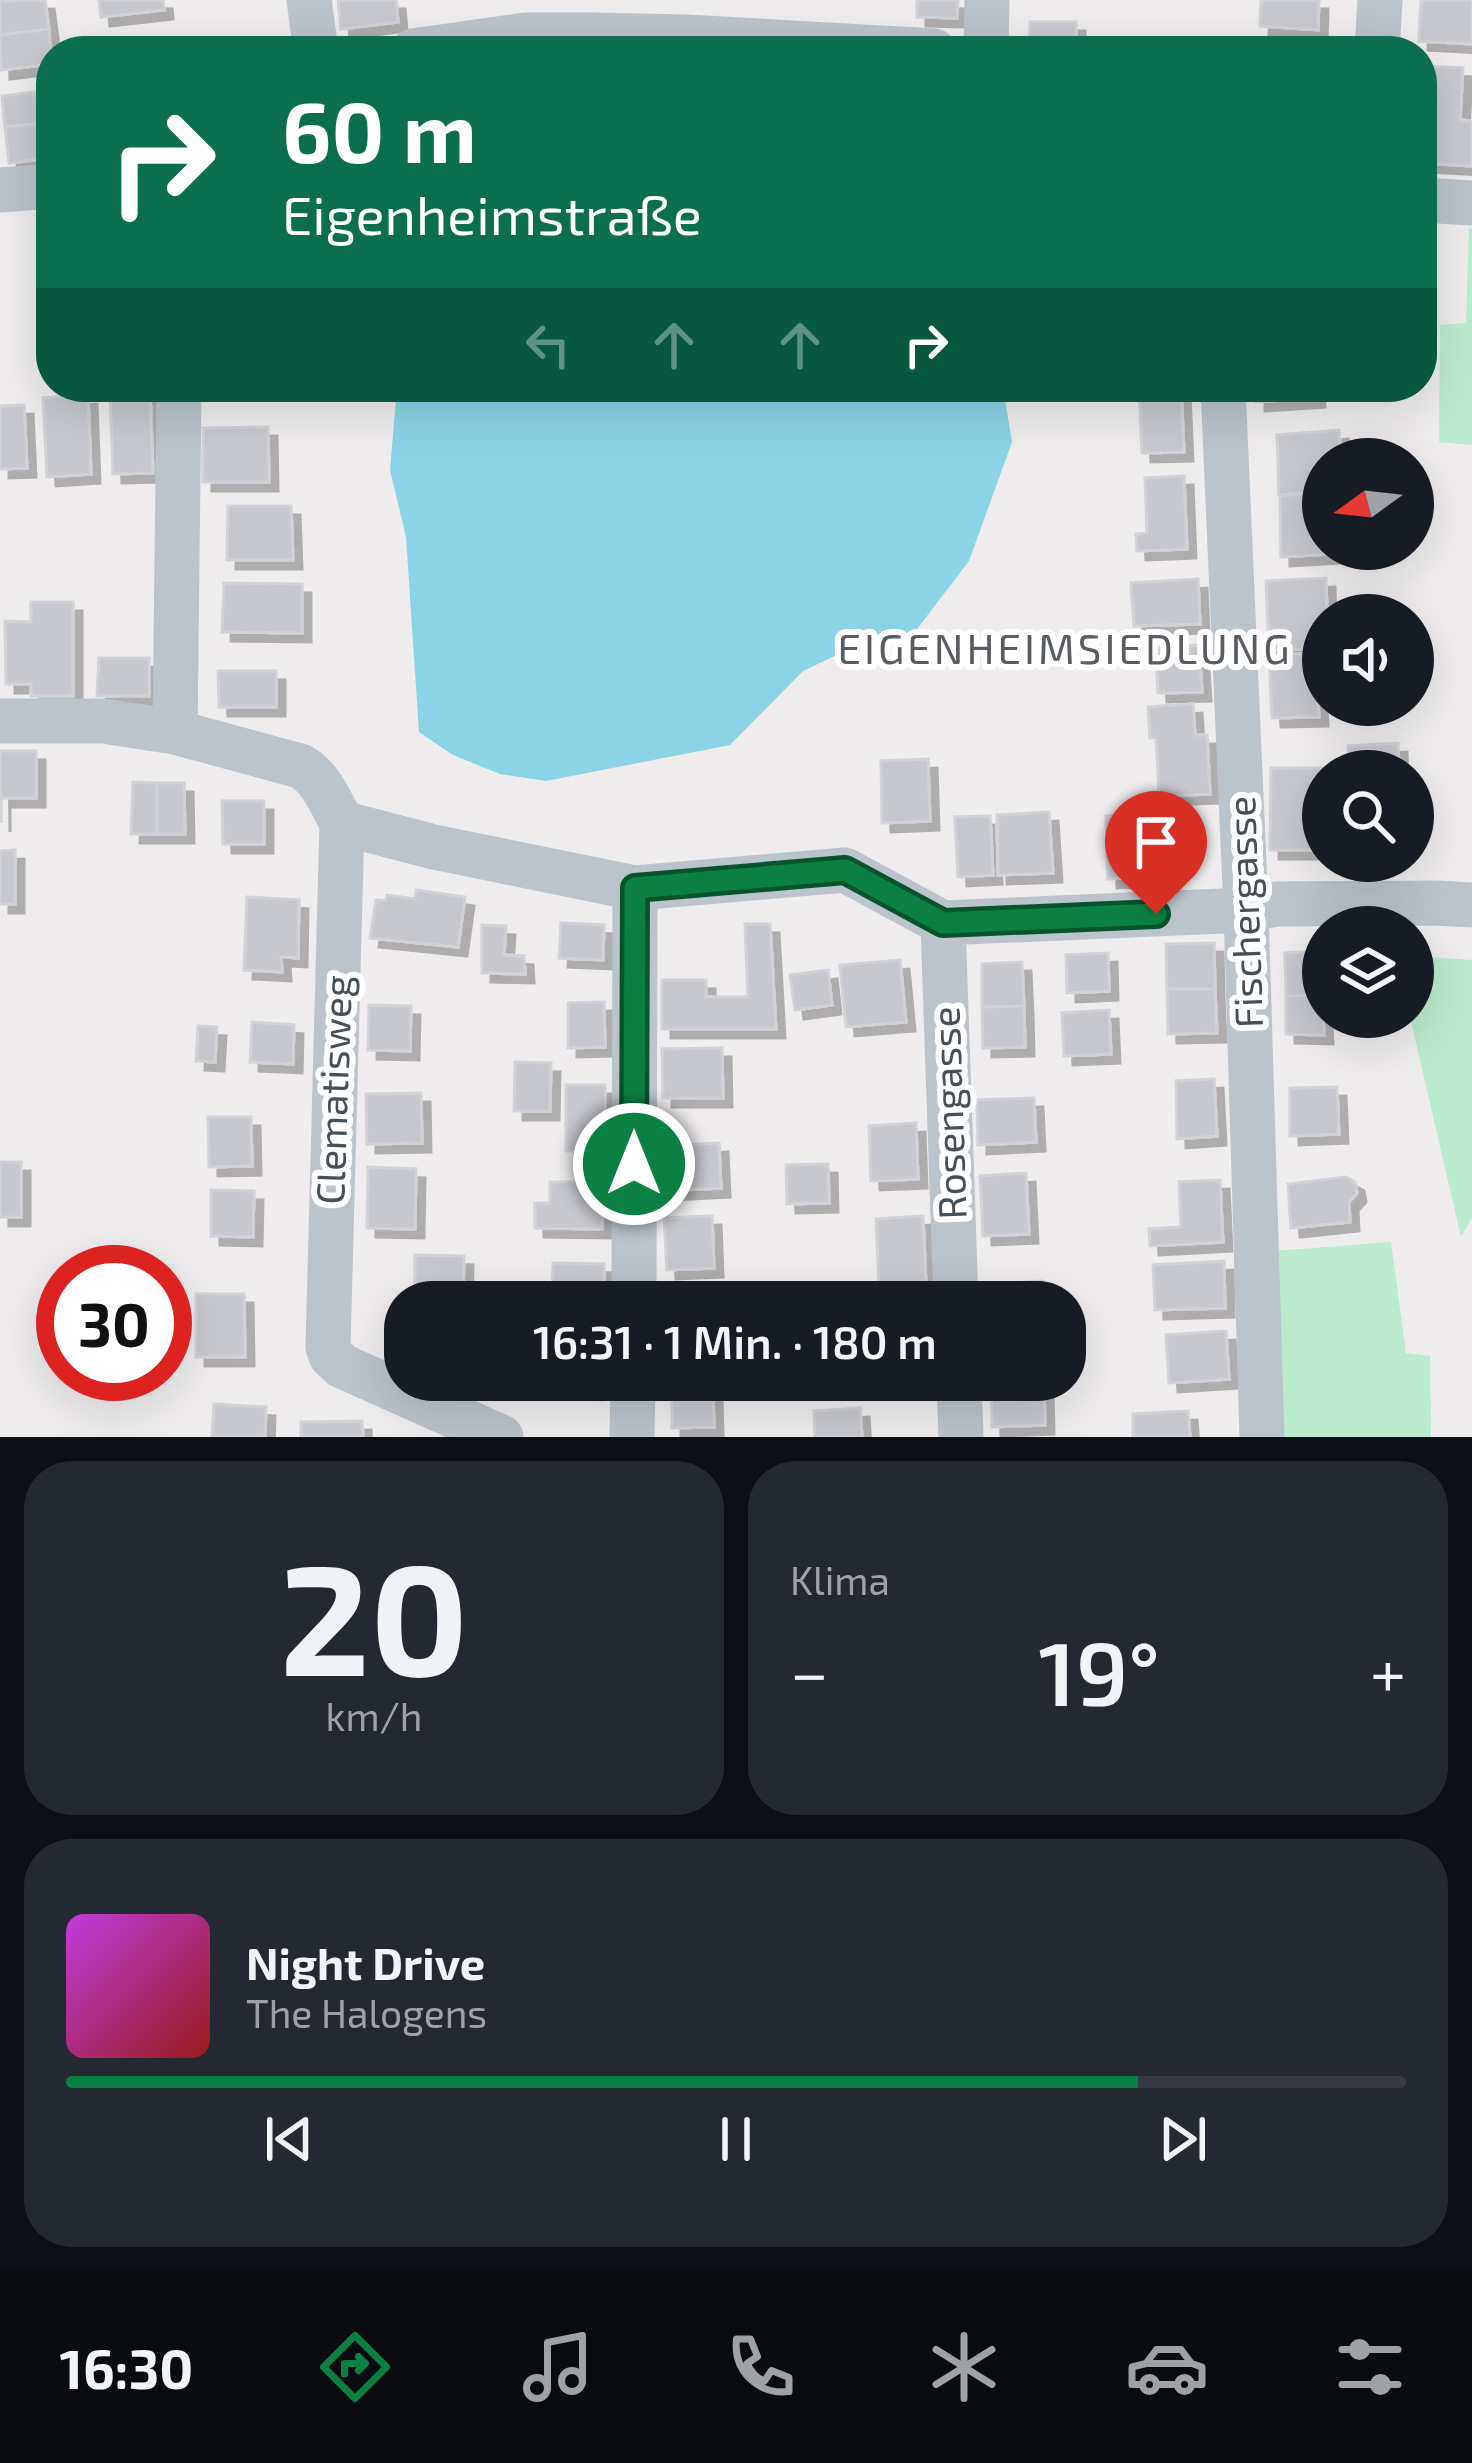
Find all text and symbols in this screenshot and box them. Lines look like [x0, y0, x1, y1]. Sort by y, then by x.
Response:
text: 60 m [282, 79, 477, 180]
icon: right [84, 84, 240, 240]
text: Eigenheimstraße [282, 181, 702, 246]
icon: left [515, 312, 581, 378]
icon: ahead [641, 312, 707, 378]
icon: ahead [767, 312, 833, 378]
icon: right [893, 312, 959, 378]
north arrow [1302, 438, 1434, 570]
map controls [1302, 438, 1434, 1038]
button: sound [1302, 594, 1434, 726]
district label: EIGENHEIMSIEDLUNG [837, 622, 1293, 672]
button: search [1302, 750, 1434, 882]
pin [1105, 791, 1207, 914]
street label: Fischergasse [1216, 795, 1271, 1029]
icon: arrive [1123, 809, 1189, 875]
button: layers [1302, 906, 1434, 1038]
street label: Clematisweg [305, 974, 360, 1205]
street label: Rosengasse [920, 1006, 975, 1220]
position arrow [571, 1101, 697, 1227]
speed limit sign: 30 [36, 1245, 192, 1401]
text: 16:31 · 1 Min. · 180 m [533, 1314, 937, 1368]
text: 20 [279, 1520, 469, 1707]
text: Klima [790, 1556, 890, 1603]
text: 19° [1038, 1616, 1160, 1724]
text: − [790, 1631, 829, 1710]
text: + [1370, 1631, 1406, 1710]
text: km/h [326, 1692, 422, 1739]
text: Night Drive [246, 1935, 485, 1989]
text: The Halogens [246, 1989, 487, 2036]
icon: previous [256, 2106, 322, 2172]
icon: pause [703, 2106, 769, 2172]
icon: next [1150, 2106, 1216, 2172]
icon: directions [313, 2325, 397, 2409]
icon: music [516, 2325, 600, 2409]
icon: phone [719, 2325, 803, 2409]
icon: climate [922, 2325, 1006, 2409]
icon: car [1125, 2325, 1209, 2409]
icon: filters [1328, 2325, 1412, 2409]
text: 16:30 [60, 2335, 193, 2400]

